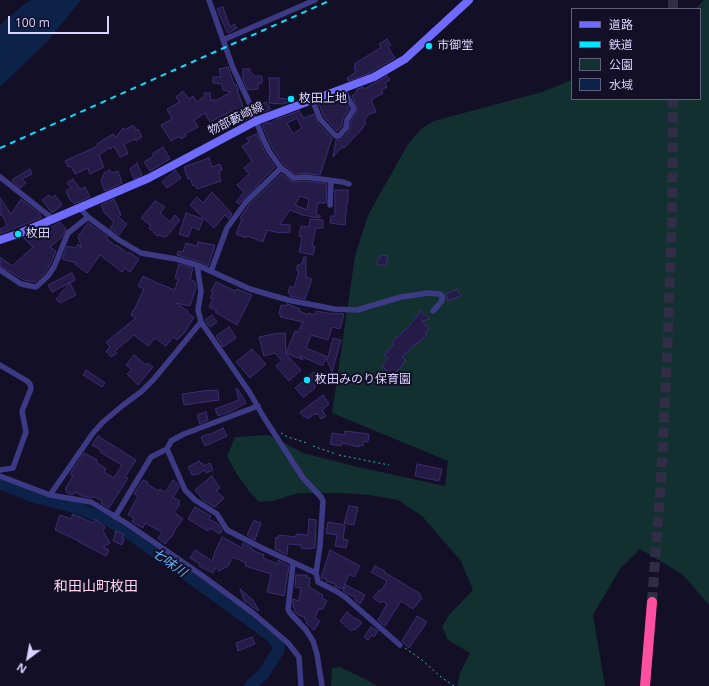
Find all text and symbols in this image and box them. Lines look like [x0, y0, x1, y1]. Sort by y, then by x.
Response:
scale bar [10, 8, 111, 34]
legend [571, 8, 701, 100]
text: 100 m [15, 14, 50, 31]
text: 道路 [609, 16, 633, 33]
text: 鉄道 [609, 36, 633, 53]
place label: 市御堂 [437, 39, 473, 53]
marker: 市御堂 [424, 41, 434, 51]
text: 公園 [609, 56, 633, 73]
text: 水域 [609, 76, 633, 93]
place label: 枚田上地 [299, 92, 347, 106]
marker: 枚田上地 [286, 94, 296, 104]
street label: 物部藪崎線 [206, 99, 266, 139]
place label: 枚田 [26, 227, 50, 241]
marker: 枚田 [13, 229, 23, 239]
place label: 枚田みのり保育園 [315, 373, 411, 387]
marker: 枚田みのり保育園 [302, 375, 312, 385]
water label: 七味川 [149, 545, 189, 581]
district label: 和田山町枚田 [54, 579, 138, 595]
north arrow [8, 638, 48, 678]
text: N [14, 660, 29, 677]

